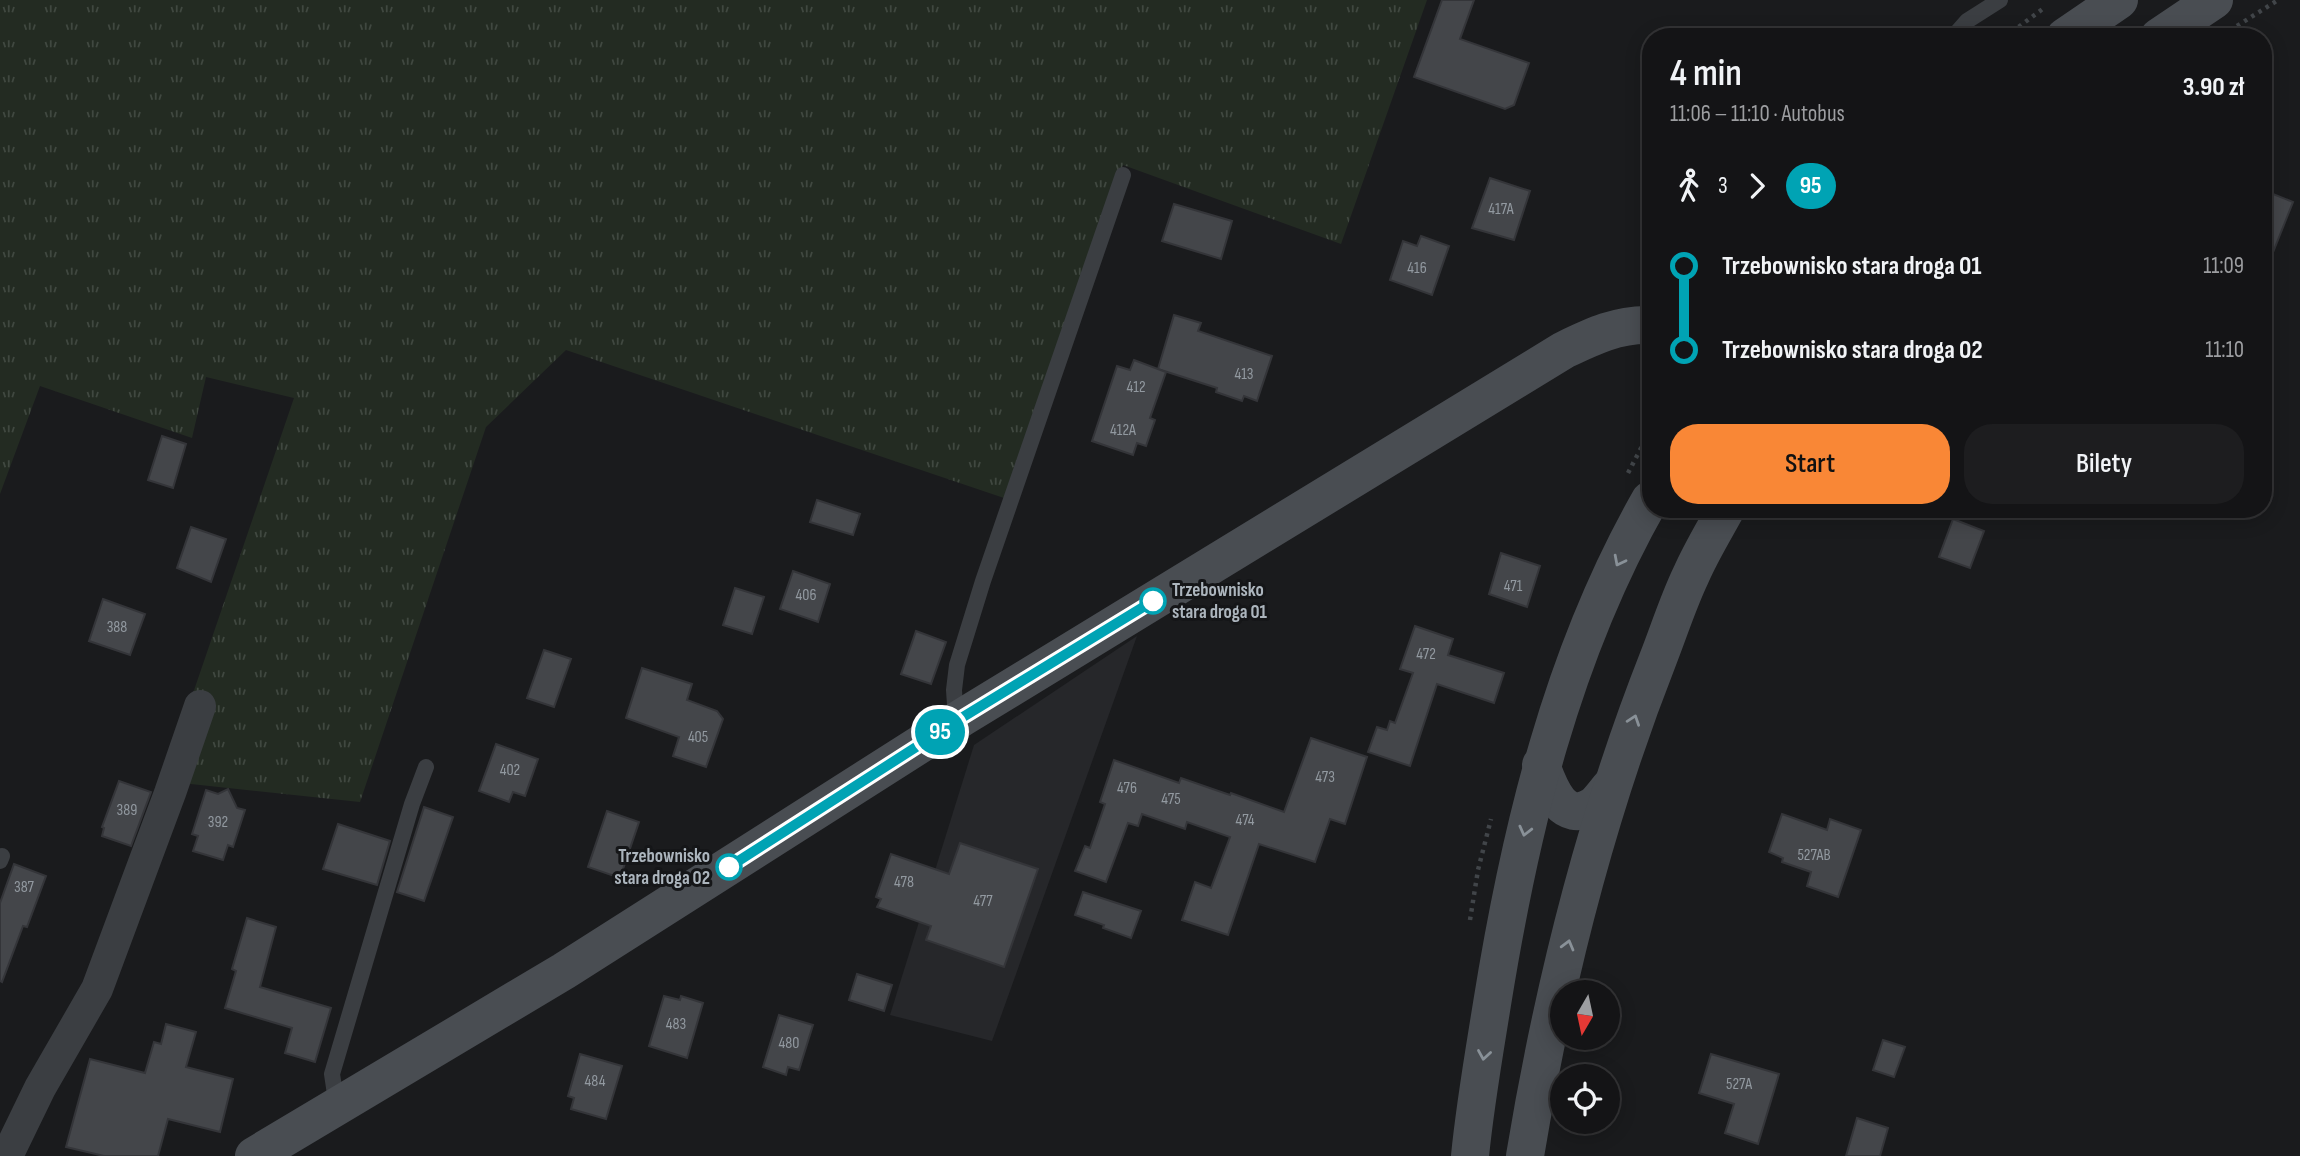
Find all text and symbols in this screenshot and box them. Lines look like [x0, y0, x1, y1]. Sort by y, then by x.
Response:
text: 4 min [1670, 51, 1742, 96]
text: 3.90 zł [2183, 72, 2244, 103]
text: 11:06 – 11:10 · Autobus [1670, 100, 1845, 128]
icon: walk [1670, 167, 1708, 205]
icon: forward [1738, 167, 1776, 205]
text: 95 [1800, 171, 1822, 200]
text: 3 [1718, 172, 1728, 200]
house number: 417A [1488, 200, 1514, 219]
text: Trzebownisko stara droga 01 [1722, 251, 1981, 282]
text: 11:09 [2203, 252, 2244, 280]
house number: 416 [1407, 259, 1427, 278]
text: Trzebownisko stara droga 02 [1722, 335, 1983, 366]
text: 11:10 [2205, 336, 2244, 364]
house number: 413 [1234, 365, 1254, 384]
house number: 412 [1126, 378, 1146, 397]
house number: 412A [1110, 421, 1136, 440]
button: Start [1670, 424, 1950, 504]
button: Bilety [1964, 424, 2244, 504]
one-way arrow [1613, 553, 1627, 566]
house number: 471 [1504, 577, 1523, 596]
place label: Trzebownisko stara droga 01 [1172, 579, 1267, 624]
house number: 406 [796, 586, 816, 605]
marker: Trzebownisko stara droga 01 [1140, 588, 1166, 614]
house number: 388 [107, 618, 127, 637]
house number: 472 [1416, 645, 1436, 664]
line badge: 95 [908, 709, 972, 755]
one-way arrow [1626, 715, 1640, 727]
text: 95 [929, 717, 951, 746]
house number: 405 [688, 728, 708, 747]
house number: 402 [500, 761, 520, 780]
house number: 473 [1315, 768, 1335, 787]
house number: 476 [1117, 779, 1137, 798]
house number: 475 [1161, 790, 1181, 809]
house number: 389 [117, 801, 137, 820]
house number: 474 [1236, 811, 1255, 830]
house number: 392 [208, 813, 228, 832]
one-way arrow [1519, 825, 1533, 837]
place label: Trzebownisko stara droga 02 [614, 845, 710, 890]
house number: 527AB [1797, 846, 1831, 865]
marker: Trzebownisko stara droga 02 [716, 854, 742, 880]
house number: 478 [894, 873, 914, 892]
house number: 387 [14, 878, 35, 897]
house number: 477 [973, 892, 993, 911]
one-way arrow [1560, 939, 1574, 951]
north arrow [1550, 980, 1620, 1050]
map controls [1550, 980, 1620, 1134]
house number: 483 [666, 1015, 686, 1034]
house number: 480 [779, 1034, 799, 1053]
one-way arrow [1477, 1049, 1492, 1060]
button: locate [1550, 1064, 1620, 1134]
house number: 484 [585, 1072, 606, 1091]
house number: 527A [1726, 1075, 1752, 1094]

